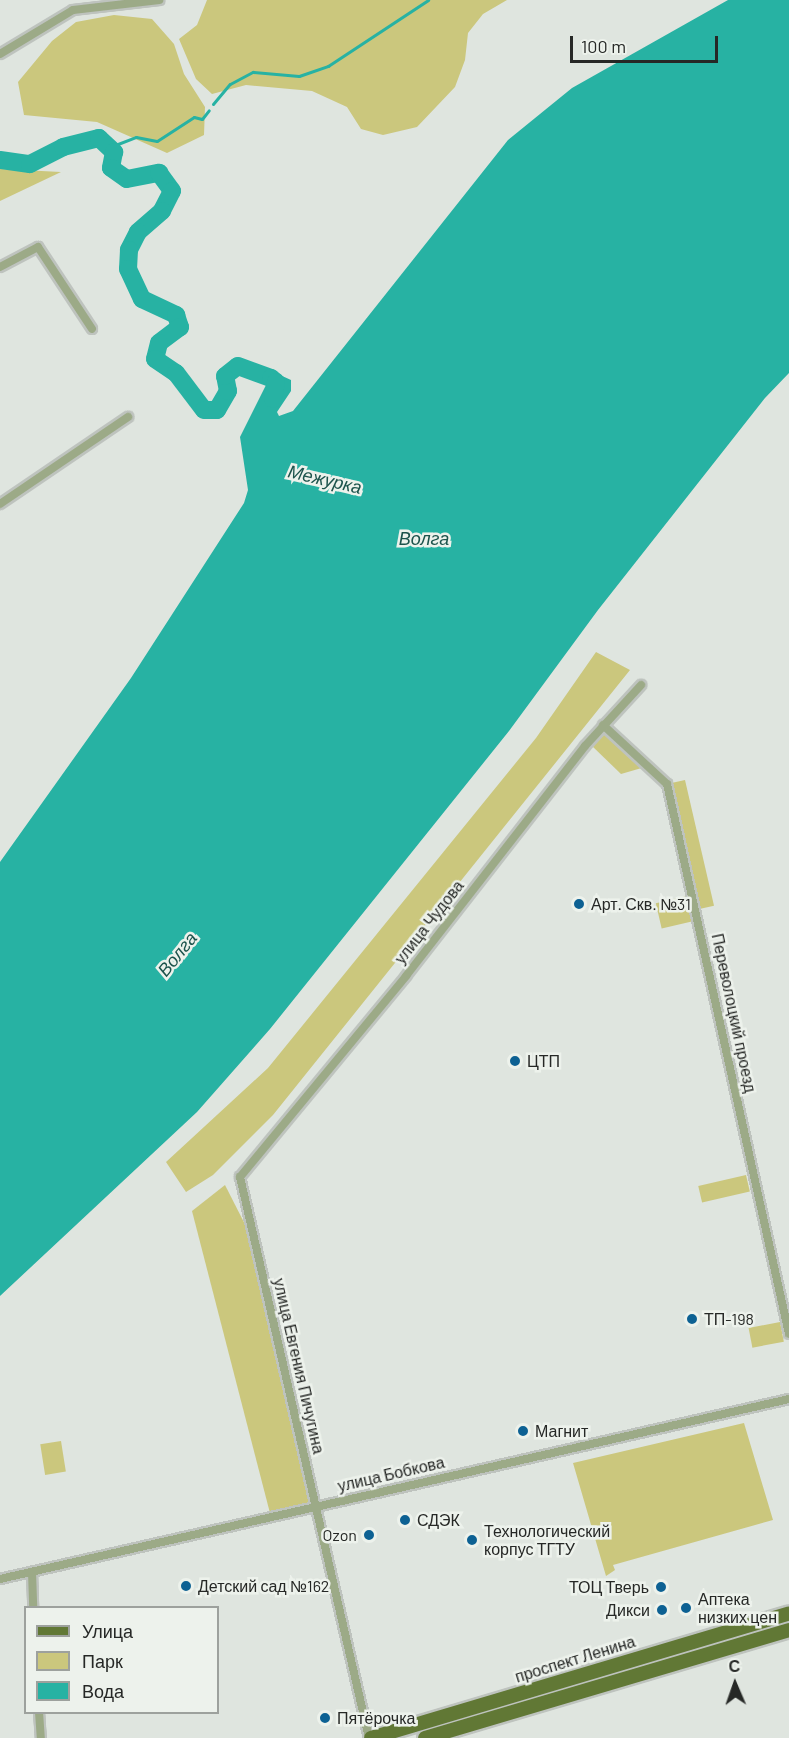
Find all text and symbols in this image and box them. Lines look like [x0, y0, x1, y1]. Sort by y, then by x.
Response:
scale bar [573, 24, 722, 62]
text: 100 m [581, 35, 626, 57]
water label: Межурка [286, 460, 364, 498]
water label: Волга [399, 527, 449, 549]
street label: улица Чудова [390, 876, 468, 968]
place label: Арт. Скв. №31 [591, 894, 691, 914]
marker: Арт. Скв. №31 [572, 897, 586, 911]
water label: Волга [153, 928, 201, 980]
street label: Переволоцкий проезд [708, 932, 760, 1094]
place label: ЦТП [527, 1051, 560, 1071]
marker: ЦТП [508, 1054, 522, 1068]
street label: улица Евгения Пичугина [269, 1276, 329, 1456]
place label: ТП-198 [704, 1309, 754, 1329]
marker: ТП-198 [685, 1312, 699, 1326]
place label: Магнит [535, 1421, 588, 1441]
marker: Магнит [516, 1424, 530, 1438]
street label: улица Бобкова [336, 1452, 446, 1496]
place label: СДЭК [417, 1510, 460, 1530]
marker: СДЭК [398, 1513, 412, 1527]
place label: Технологический корпус ТГТУ [484, 1521, 610, 1559]
place label: Ozon [323, 1525, 357, 1545]
marker: Ozon [362, 1528, 376, 1542]
marker: Технологический корпус ТГТУ [465, 1533, 479, 1547]
place label: Детский сад №162 [198, 1576, 329, 1596]
place label: ТОЦ Тверь [569, 1577, 649, 1597]
marker: Детский сад №162 [179, 1579, 193, 1593]
marker: ТОЦ Тверь [654, 1580, 668, 1594]
place label: Аптека низких цен [698, 1589, 777, 1627]
place label: Дикси [606, 1600, 650, 1620]
marker: Аптека низких цен [679, 1601, 693, 1615]
marker: Дикси [655, 1603, 669, 1617]
legend [24, 1606, 219, 1714]
text: Улица [82, 1620, 133, 1642]
street label: проспект Ленина [513, 1632, 637, 1686]
text: Парк [82, 1650, 123, 1672]
north arrow [705, 1654, 765, 1714]
text: С [728, 1656, 740, 1675]
text: Вода [82, 1680, 124, 1702]
place label: Пятёрочка [337, 1708, 415, 1728]
marker: Пятёрочка [318, 1711, 332, 1725]

